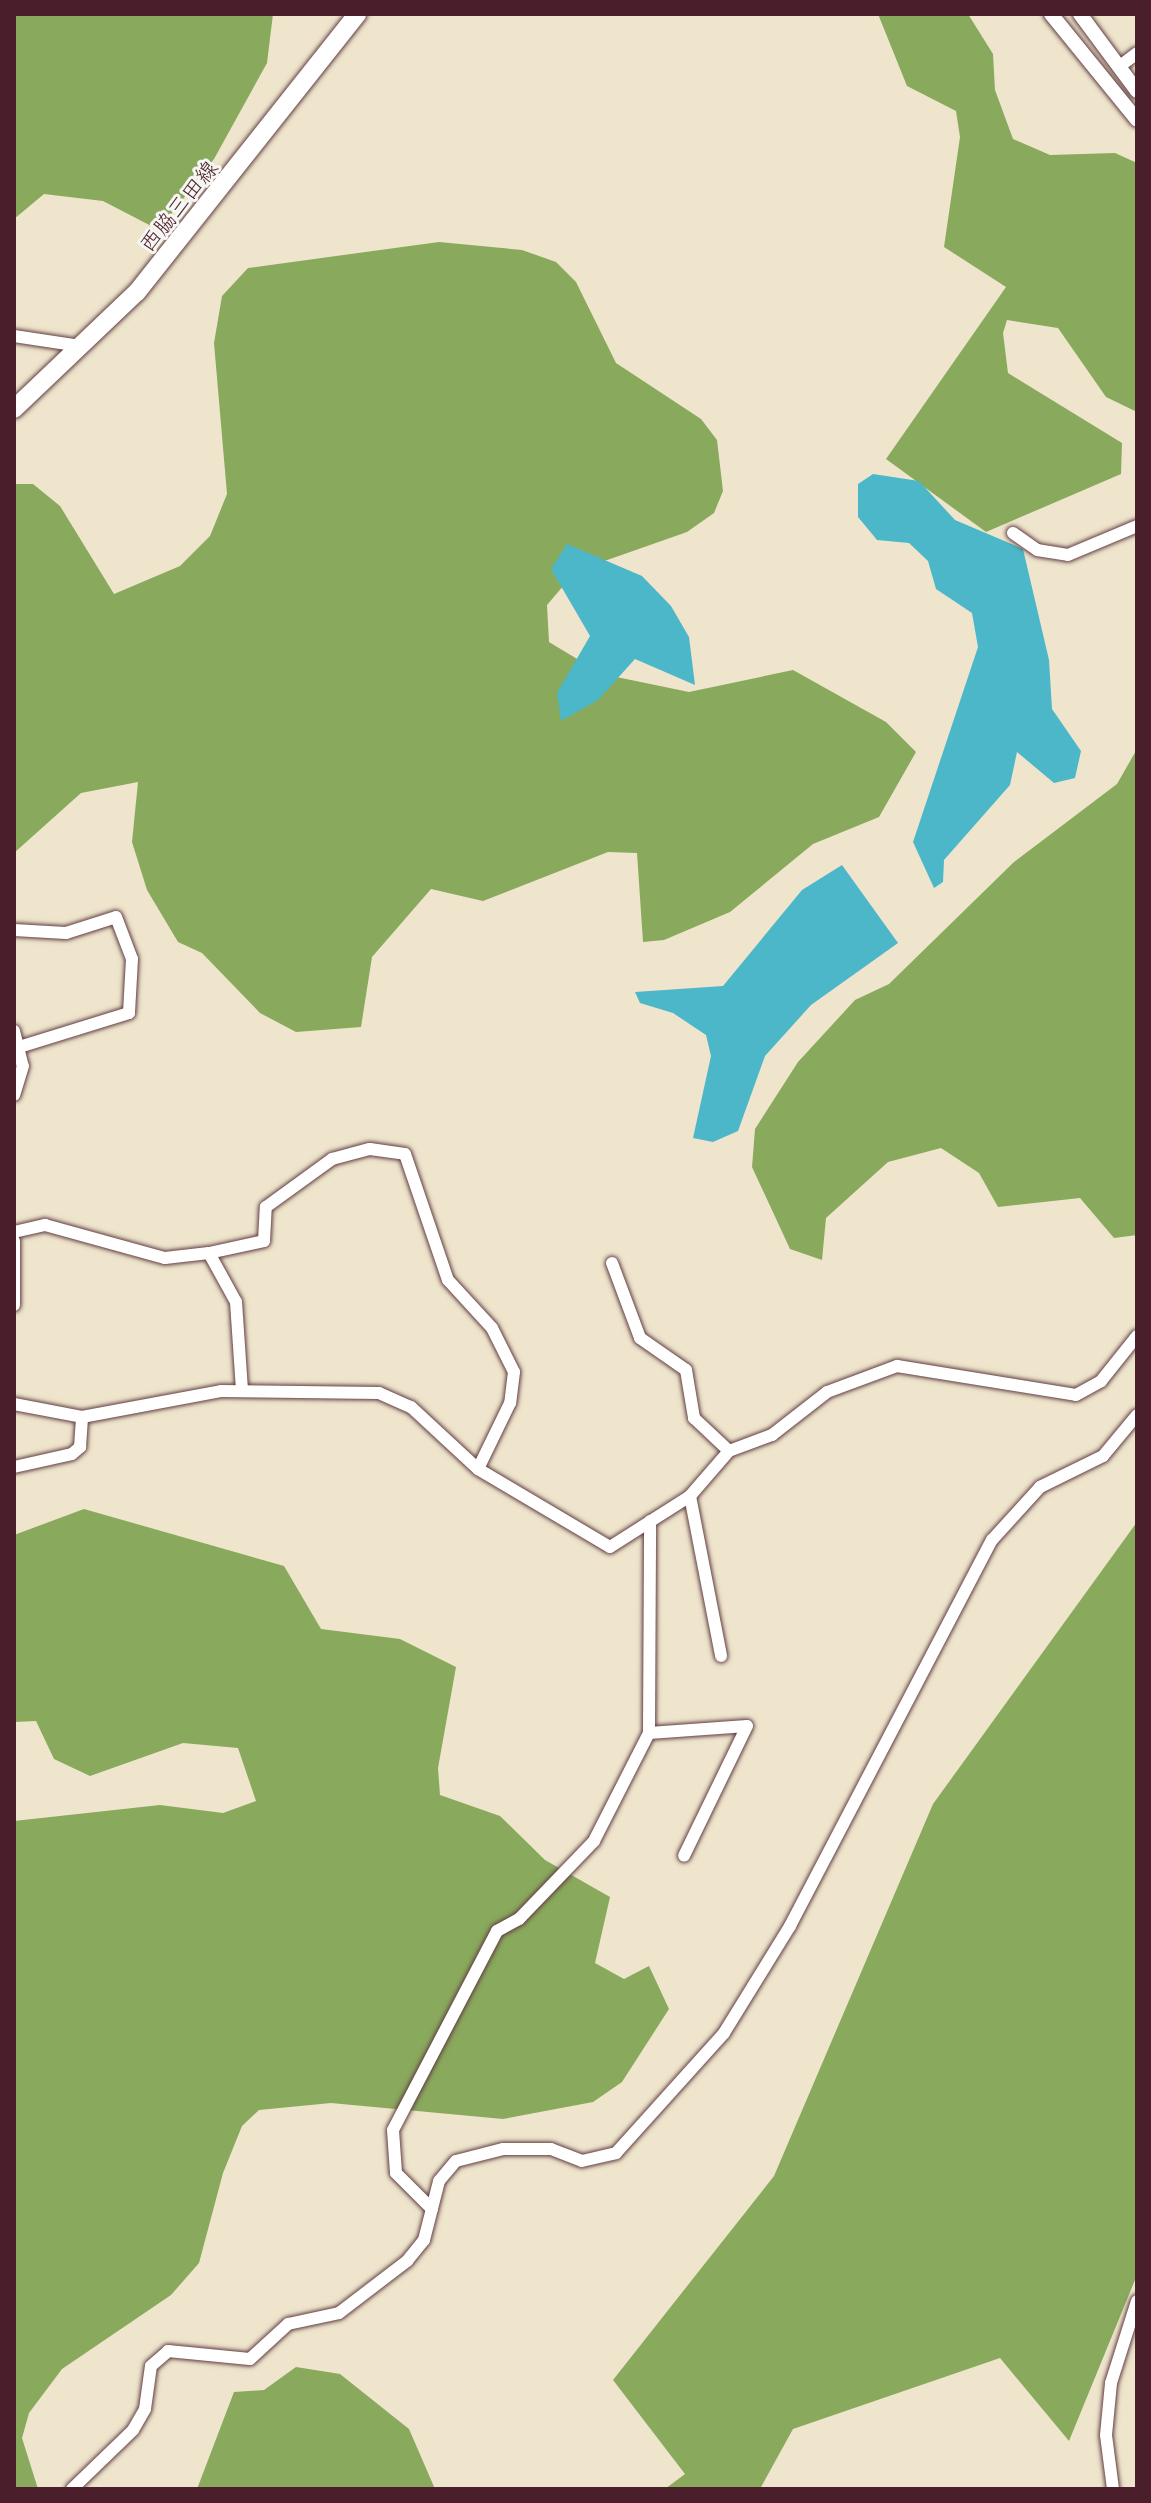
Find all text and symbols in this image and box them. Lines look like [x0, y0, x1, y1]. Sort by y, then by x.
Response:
street label: 西脇三田線 [132, 154, 222, 256]

